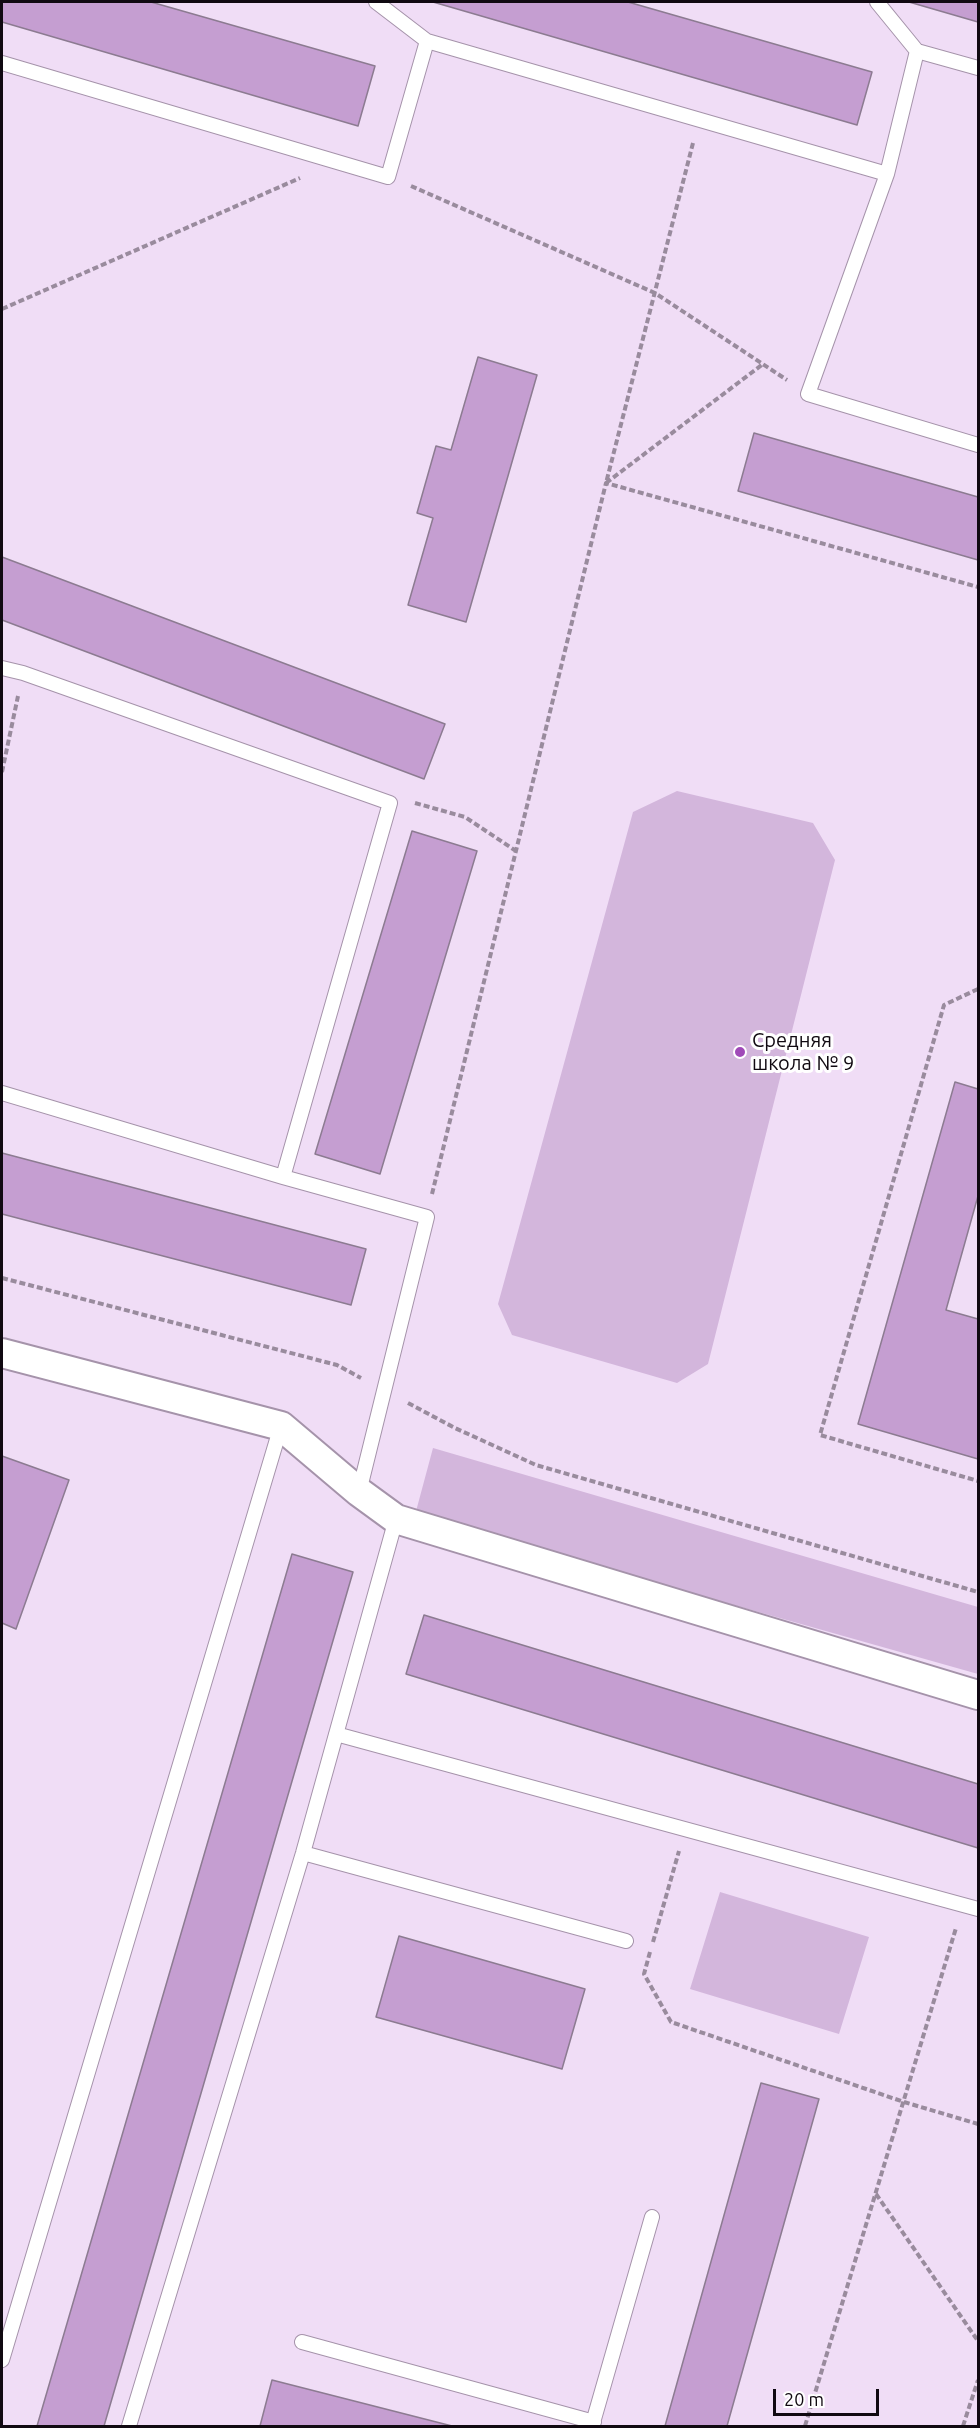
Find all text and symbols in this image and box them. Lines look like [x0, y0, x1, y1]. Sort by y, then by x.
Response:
place label: Средняя школа № 9 [752, 1028, 854, 1075]
marker: Средняя школа № 9 [733, 1045, 747, 1059]
scale bar [776, 2377, 882, 2415]
text: 20 m [784, 2389, 824, 2409]

